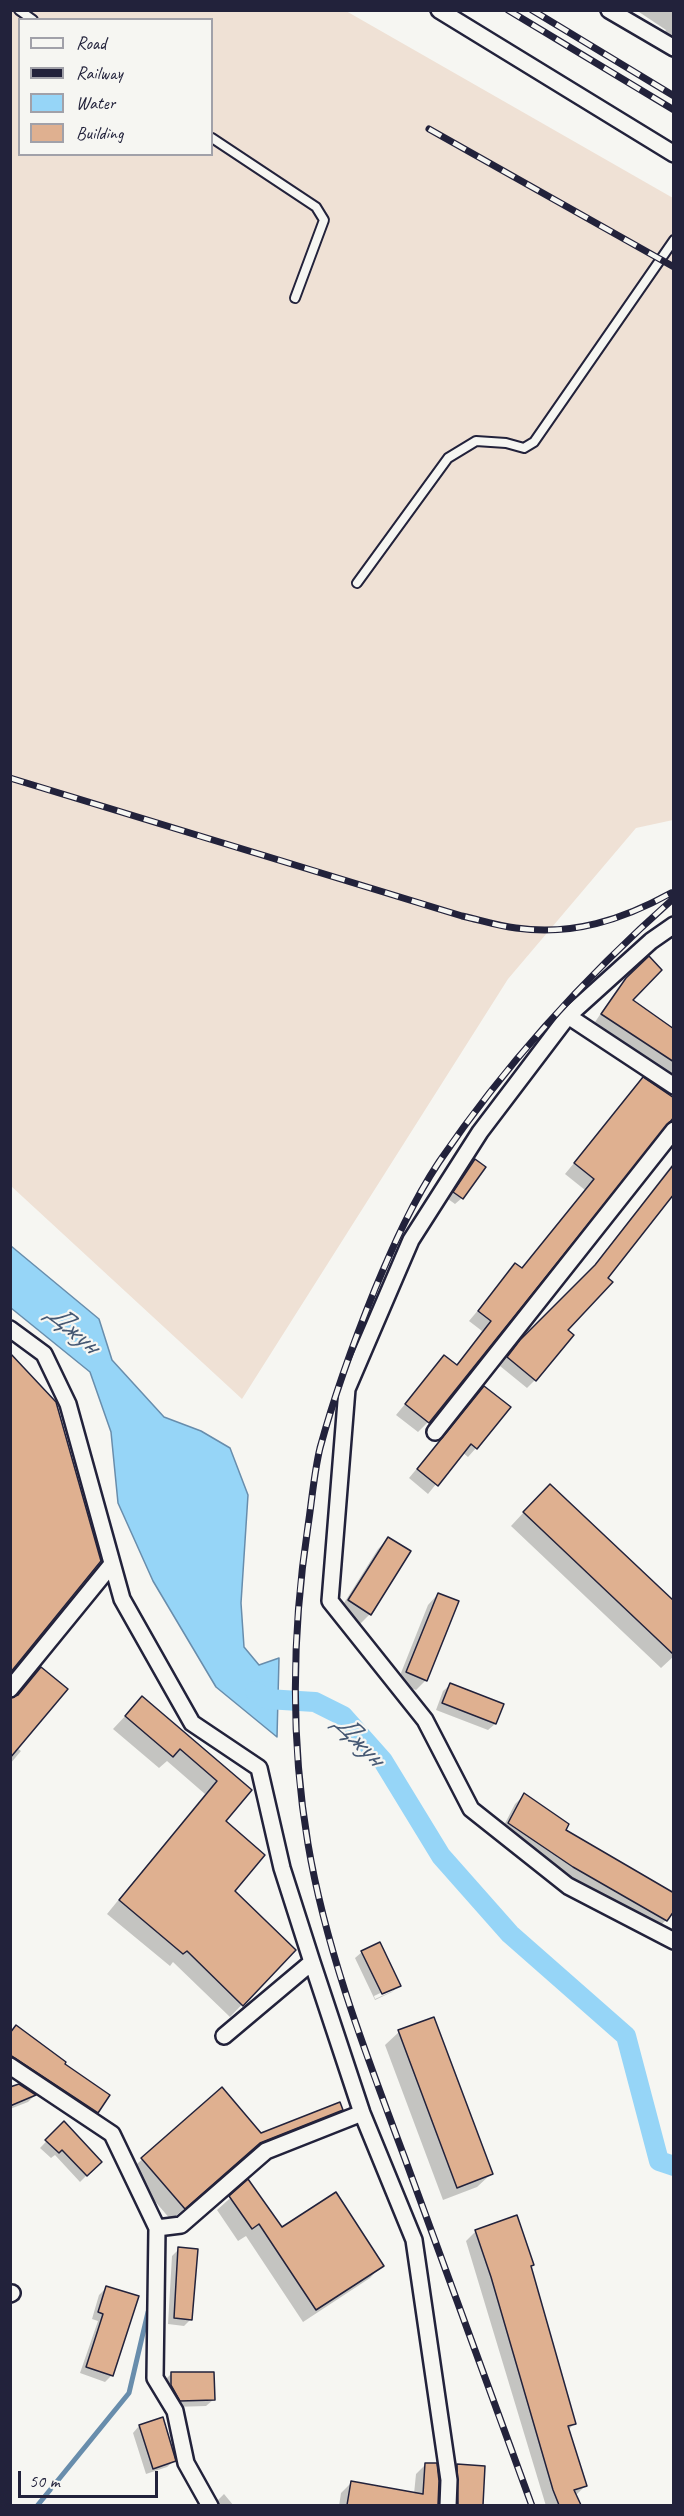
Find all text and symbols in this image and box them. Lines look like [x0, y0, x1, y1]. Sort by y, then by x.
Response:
legend [18, 18, 213, 156]
text: Road [76, 32, 106, 54]
text: Railway [76, 62, 123, 84]
text: Water [76, 92, 115, 114]
text: Building [76, 122, 123, 144]
water label: Джун [38, 1296, 106, 1362]
water label: Джун [324, 1706, 392, 1774]
scale bar [21, 2459, 160, 2497]
text: 50 m [29, 2470, 60, 2492]

